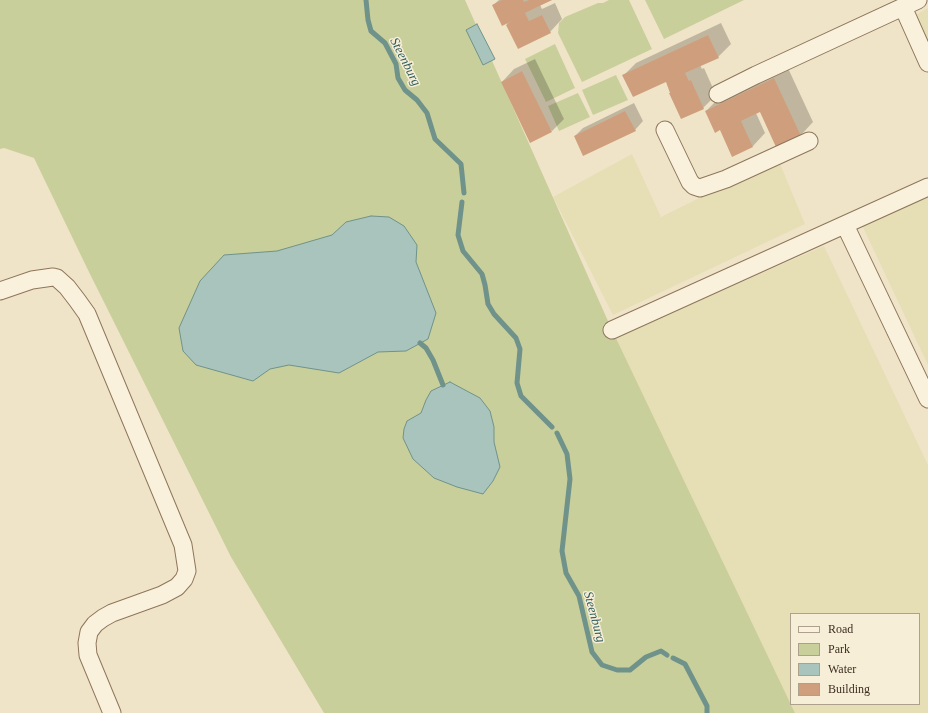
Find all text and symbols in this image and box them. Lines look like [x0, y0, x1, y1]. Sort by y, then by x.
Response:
water label: Steenburg [386, 35, 424, 89]
water label: Steenburg [580, 590, 608, 644]
legend [790, 613, 920, 705]
text: Road [828, 622, 853, 636]
text: Park [828, 642, 850, 656]
text: Water [828, 662, 856, 676]
text: Building [828, 682, 870, 696]

